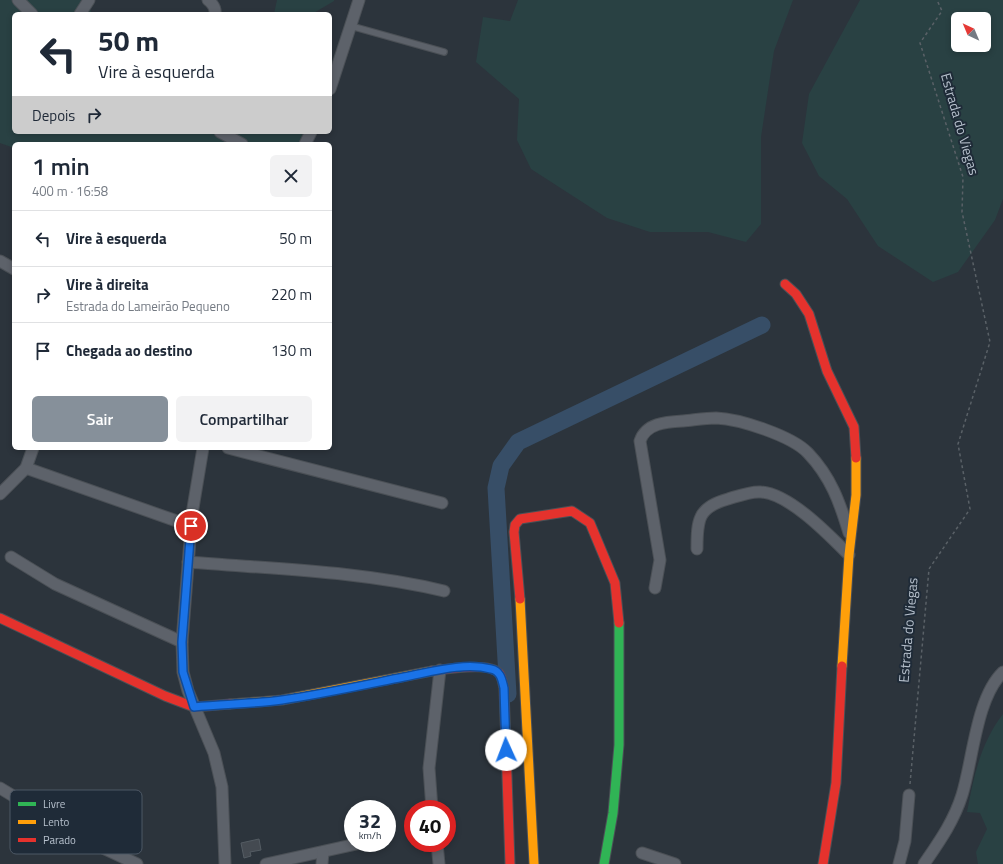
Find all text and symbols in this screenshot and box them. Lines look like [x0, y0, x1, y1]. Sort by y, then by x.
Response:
north arrow [951, 12, 991, 52]
map controls [951, 12, 991, 52]
text: 50 m [98, 19, 159, 62]
icon: left [32, 28, 84, 80]
text: Vire à esquerda [98, 58, 215, 85]
street label: Estrada do Viegas [936, 70, 985, 177]
text: Depois [32, 104, 75, 127]
icon: right [83, 104, 105, 126]
text: 1 min [32, 148, 90, 184]
button: close [270, 155, 312, 197]
text: 400 m · 16:58 [32, 181, 108, 201]
text: Vire à esquerda [66, 227, 167, 250]
text: 50 m [279, 227, 312, 250]
icon: left [32, 228, 54, 250]
text: Vire à direita [66, 273, 149, 296]
text: 220 m [271, 283, 312, 306]
icon: right [32, 284, 54, 306]
text: Estrada do Lameirão Pequeno [66, 296, 230, 316]
text: Chegada ao destino [66, 339, 192, 362]
text: 130 m [271, 339, 312, 362]
icon: arrive [32, 340, 54, 362]
button: Sair [32, 396, 168, 442]
button: Compartilhar [176, 396, 312, 442]
pin [174, 509, 208, 543]
icon: arrive [180, 515, 202, 537]
street label: Estrada do Viegas [892, 577, 923, 683]
position arrow [485, 729, 527, 771]
legend [10, 790, 142, 854]
text: Livre [43, 796, 66, 812]
speed limit sign: 40 [404, 800, 456, 852]
text: 32 [359, 805, 381, 836]
text: Lento [43, 814, 70, 830]
text: km/h [359, 828, 381, 843]
text: Parado [43, 832, 76, 848]

